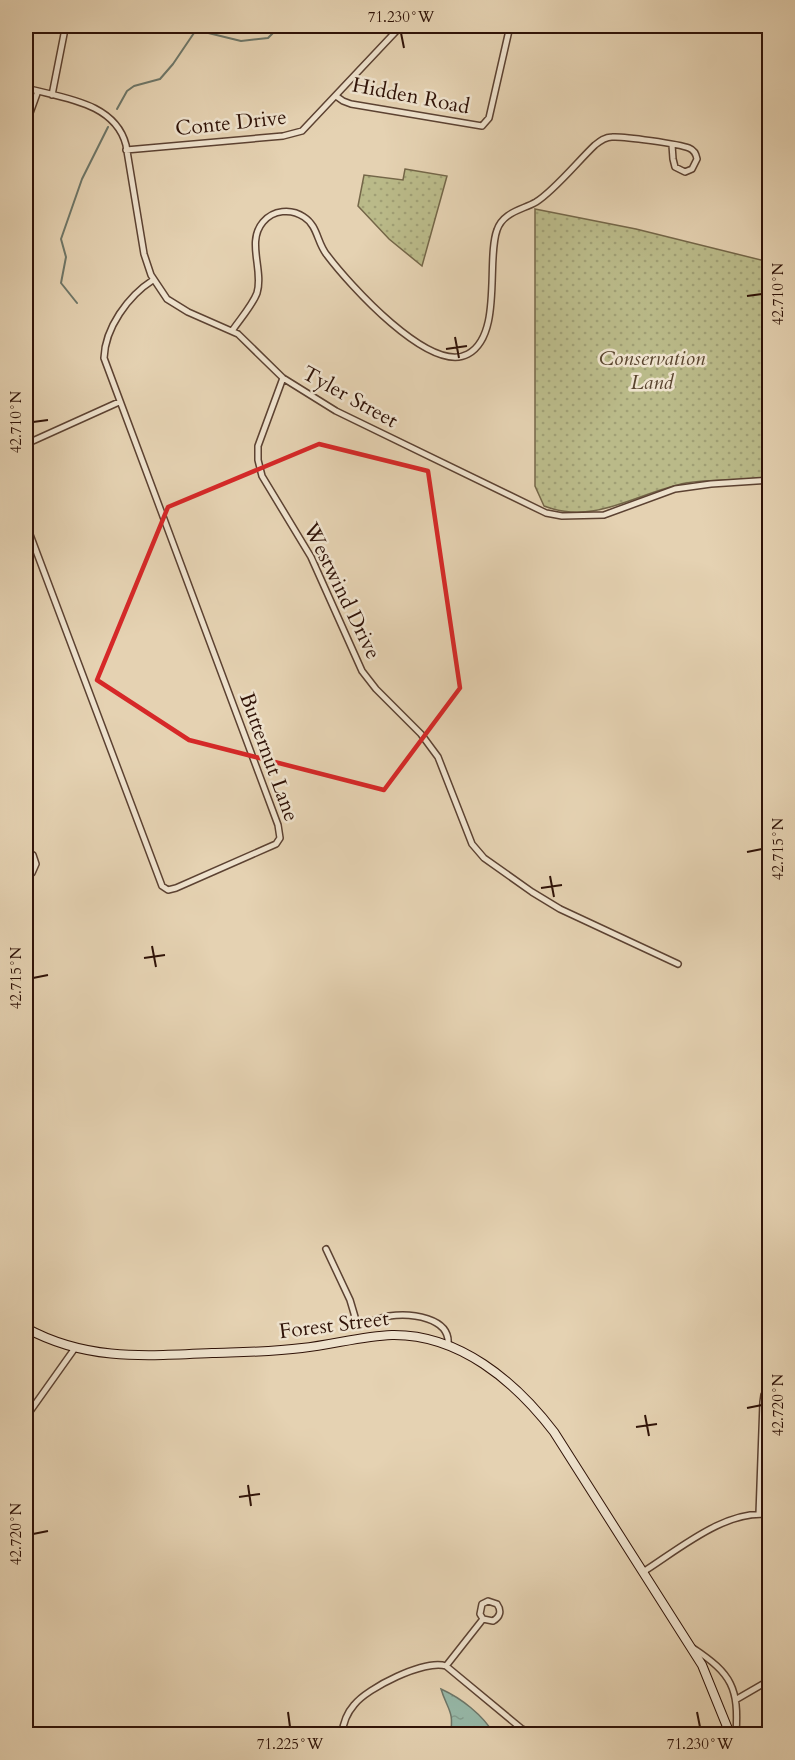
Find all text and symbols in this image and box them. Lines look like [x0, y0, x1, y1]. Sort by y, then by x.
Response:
text: 71.230°W [368, 7, 435, 27]
street label: Hidden Road [350, 70, 472, 122]
street label: Conte Drive [174, 103, 288, 143]
text: 42.710°N [768, 262, 788, 325]
park label: Conservation Land [599, 344, 706, 397]
street label: Tyler Street [297, 359, 403, 435]
text: 42.710°N [6, 390, 26, 453]
street label: Westwind Drive [296, 517, 388, 664]
street label: Butternut Lane [232, 688, 306, 826]
text: 42.715°N [768, 817, 788, 880]
text: 42.715°N [6, 946, 26, 1009]
street label: Forest Street [277, 1304, 391, 1346]
text: 42.720°N [768, 1373, 788, 1436]
text: 42.720°N [6, 1502, 26, 1565]
text: 71.225°W [257, 1734, 324, 1754]
text: 71.230°W [667, 1734, 734, 1754]

